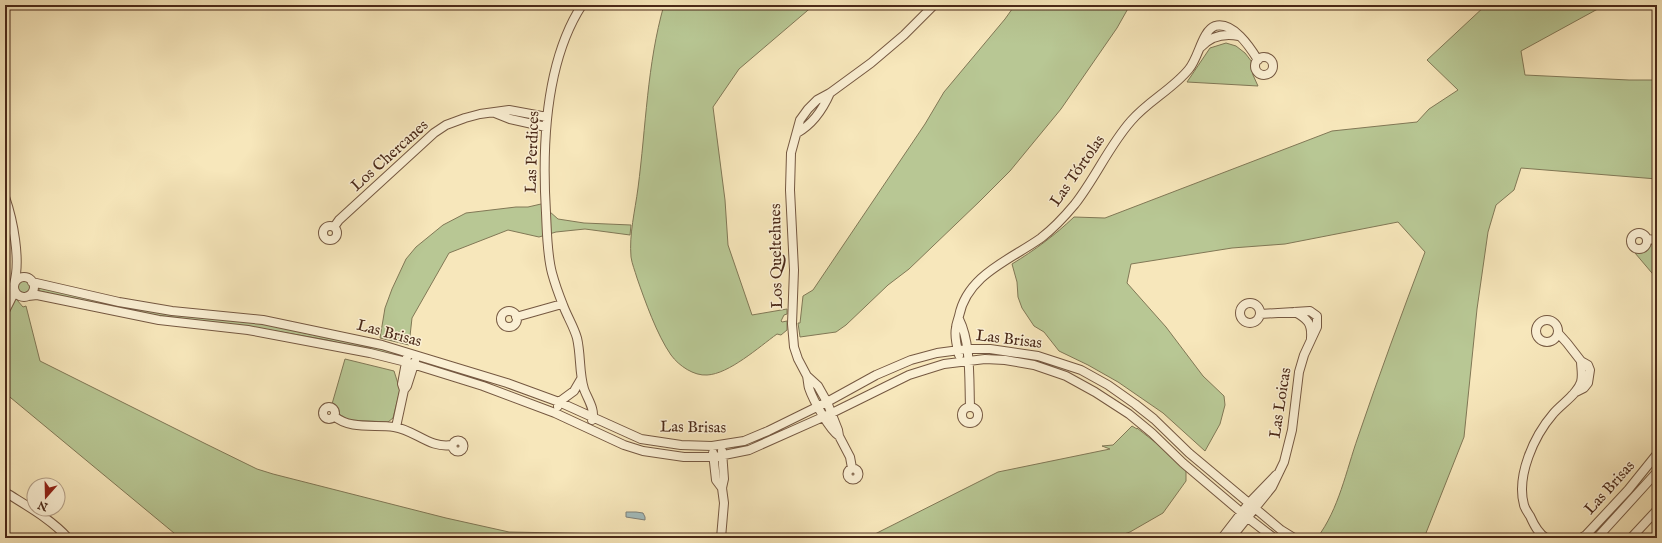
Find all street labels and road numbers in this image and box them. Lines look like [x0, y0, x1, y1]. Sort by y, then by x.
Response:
street label: Las Perdices [522, 110, 544, 193]
street label: Los Chercanes [347, 116, 433, 196]
street label: Las Tórtolas [1046, 131, 1110, 211]
street label: Los Queltehues [766, 203, 788, 309]
street label: Las Brisas [354, 316, 424, 352]
street label: Las Brisas [975, 326, 1044, 354]
street label: Las Loicas [1266, 366, 1296, 440]
street label: Las Brisas [660, 417, 727, 439]
street label: Las Brisas [1580, 456, 1640, 519]

